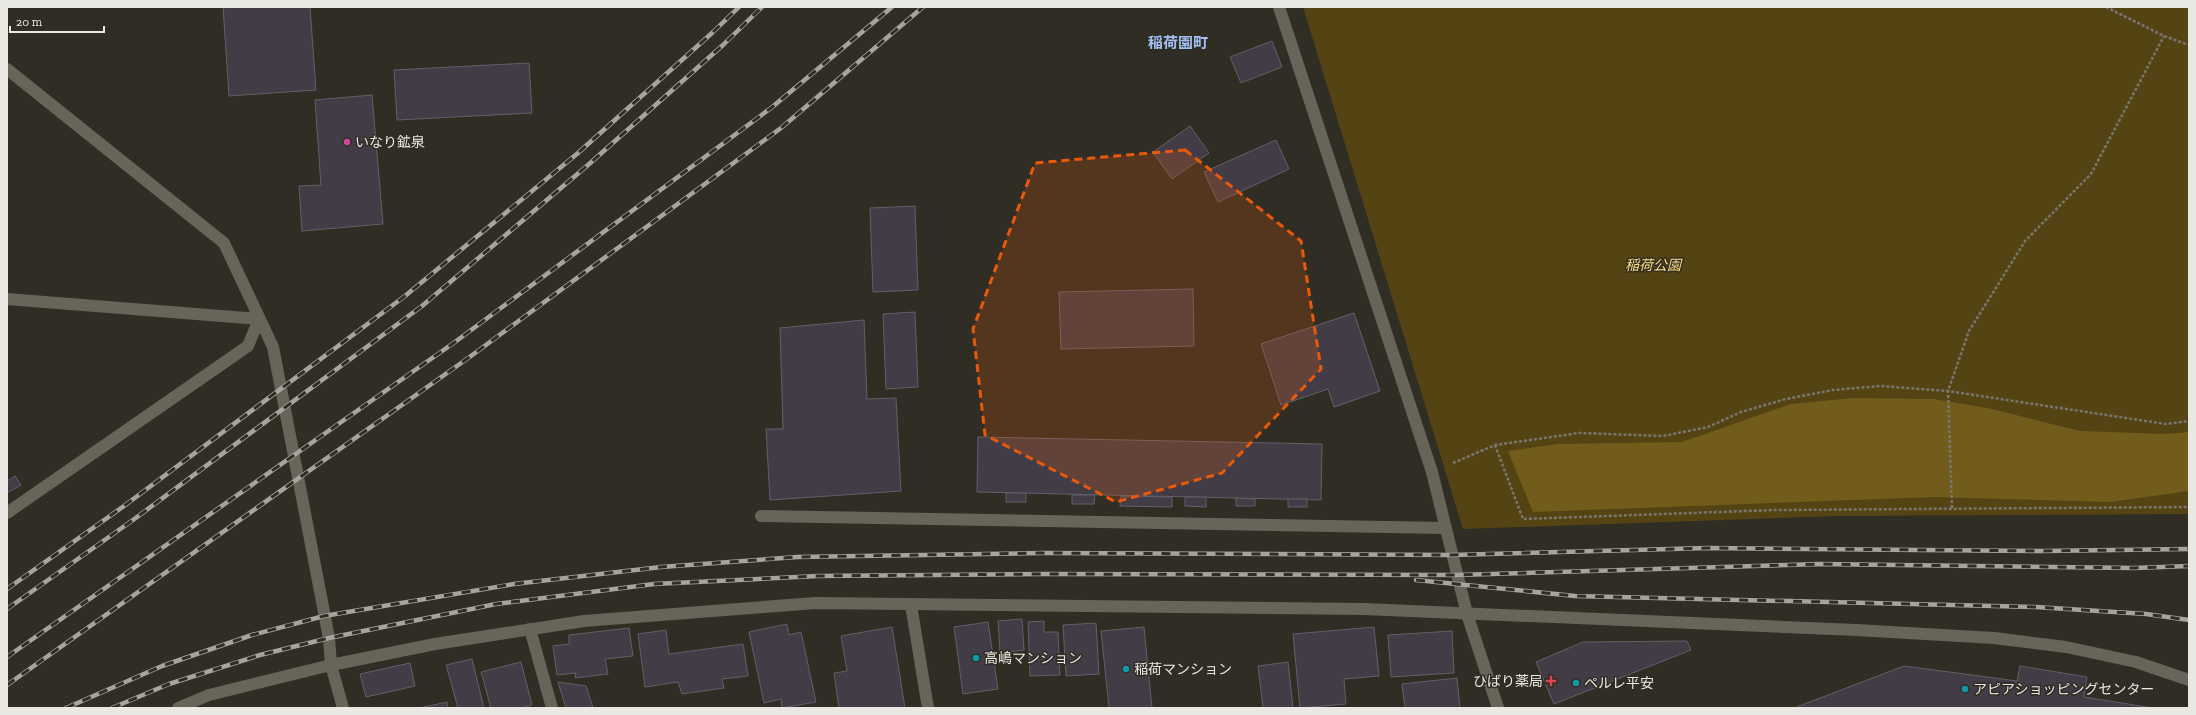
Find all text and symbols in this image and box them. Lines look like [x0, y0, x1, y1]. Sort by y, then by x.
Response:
scale bar [10, 8, 104, 34]
text: 20 m [16, 15, 43, 29]
district label: 稲荷園町 [1148, 34, 1208, 52]
place label: いなり鉱泉 [355, 134, 425, 151]
marker: いなり鉱泉 [342, 137, 352, 147]
park label: 稲荷公園 [1625, 257, 1683, 274]
place label: 高嶋マンション [984, 650, 1082, 667]
marker: 高嶋マンション [971, 653, 981, 663]
place label: 稲荷マンション [1134, 661, 1232, 678]
marker: 稲荷マンション [1121, 664, 1131, 674]
place label: ひばり薬局 [1473, 673, 1543, 690]
place label: ペルレ平安 [1584, 675, 1654, 692]
marker: ひばり薬局 [1546, 676, 1556, 686]
marker: ペルレ平安 [1571, 678, 1581, 688]
place label: アピアショッピングセンター [1973, 681, 2154, 698]
marker: アピアショッピングセンター [1960, 684, 1970, 694]

